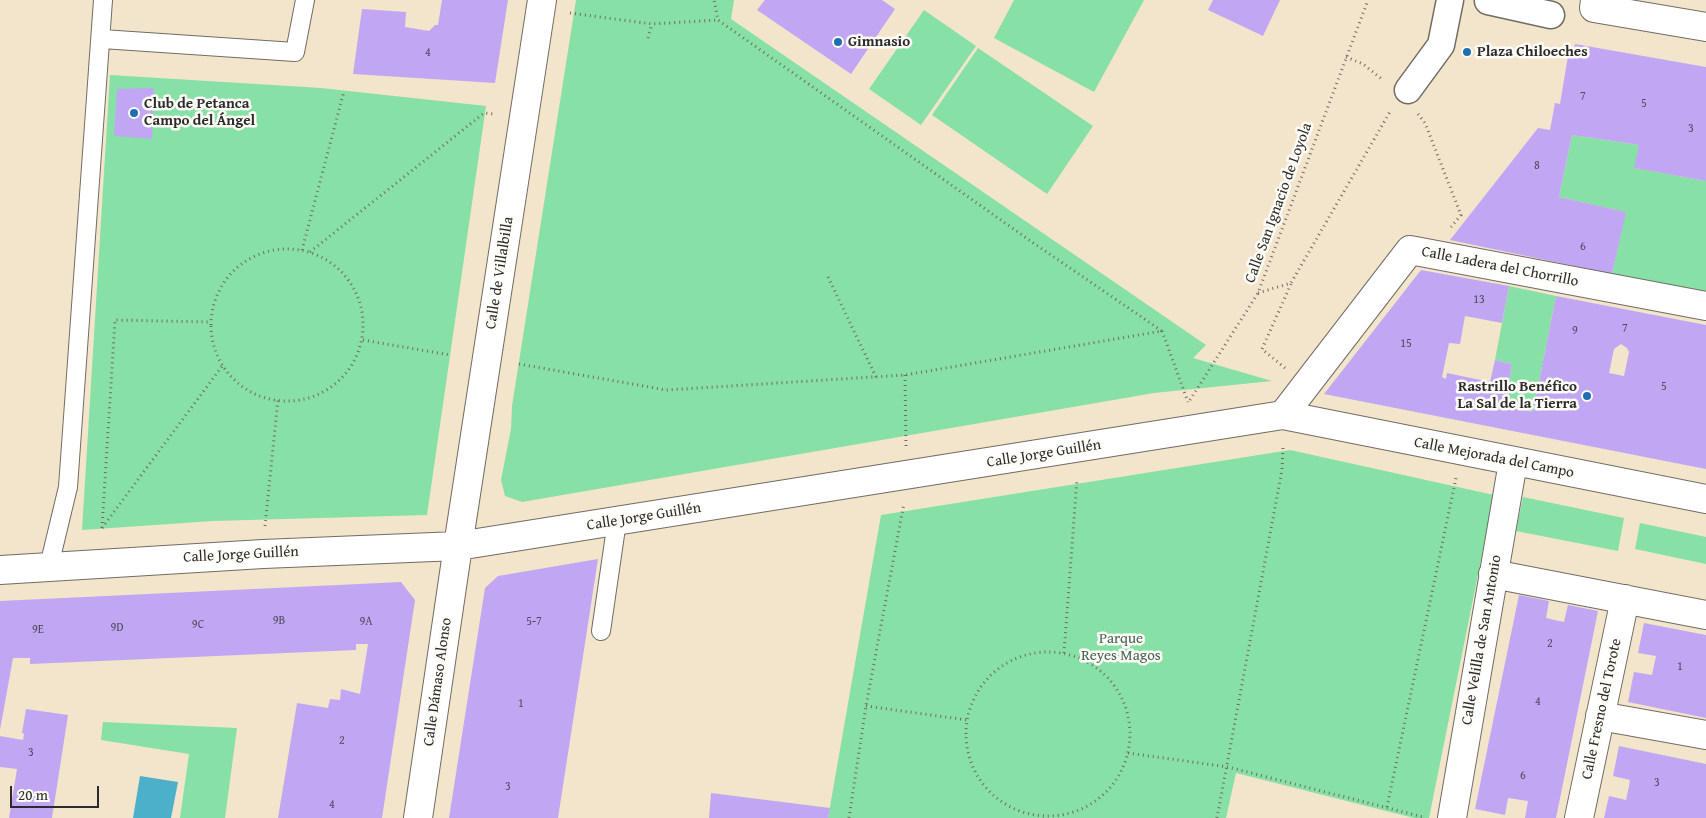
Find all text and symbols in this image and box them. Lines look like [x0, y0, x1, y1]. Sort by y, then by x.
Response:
place label: Gimnasio [848, 33, 910, 51]
marker: Gimnasio [832, 36, 844, 48]
place label: Plaza Chiloeches [1477, 43, 1588, 61]
house number: 4 [425, 46, 431, 60]
marker: Plaza Chiloeches [1461, 46, 1473, 58]
house number: 7 [1580, 90, 1586, 104]
place label: Club de Petanca Campo del Ángel [144, 95, 255, 130]
house number: 5 [1641, 97, 1647, 111]
marker: Club de Petanca Campo del Ángel [128, 107, 140, 119]
street label: Calle San Ignacio de Loyola [1242, 121, 1316, 285]
house number: 3 [1688, 122, 1694, 136]
house number: 8 [1534, 159, 1540, 173]
street label: Calle de Villalbilla [482, 215, 518, 331]
house number: 6 [1580, 240, 1586, 254]
street label: Calle Ladera del Chorrillo [1420, 243, 1580, 291]
house number: 13 [1473, 293, 1485, 307]
house number: 7 [1622, 322, 1628, 336]
house number: 9 [1572, 324, 1578, 338]
house number: 15 [1400, 337, 1412, 351]
place label: Rastrillo Benéfico La Sal de la Tierra [1458, 378, 1577, 413]
house number: 5 [1661, 380, 1667, 394]
marker: Rastrillo Benéfico La Sal de la Tierra [1581, 390, 1593, 402]
street label: Calle Mejorada del Campo [1413, 434, 1575, 482]
street label: Calle Jorge Guillén [986, 436, 1102, 472]
street label: Calle Jorge Guillén [586, 499, 702, 535]
street label: Calle Jorge Guillén [183, 543, 299, 567]
street label: Calle Velilla de San Antonio [1458, 554, 1506, 726]
house number: 9B [273, 614, 285, 628]
house number: 9A [359, 615, 373, 629]
house number: 5-7 [526, 615, 542, 629]
street label: Calle Dámaso Alonso [420, 617, 456, 747]
house number: 9C [192, 618, 204, 632]
house number: 9D [110, 621, 124, 635]
house number: 9E [32, 623, 44, 637]
park label: Parque Reyes Magos [1081, 630, 1161, 665]
house number: 2 [1547, 637, 1553, 651]
street label: Calle Fresno del Torote [1578, 637, 1626, 781]
house number: 1 [1677, 660, 1683, 674]
house number: 4 [1535, 695, 1541, 709]
house number: 1 [518, 697, 524, 711]
house number: 2 [339, 734, 345, 748]
house number: 3 [28, 746, 34, 760]
house number: 6 [1520, 769, 1526, 783]
scale bar [12, 776, 101, 808]
house number: 3 [1654, 776, 1660, 790]
house number: 3 [505, 780, 511, 794]
text: 20 m [18, 784, 48, 805]
house number: 4 [329, 798, 335, 812]

